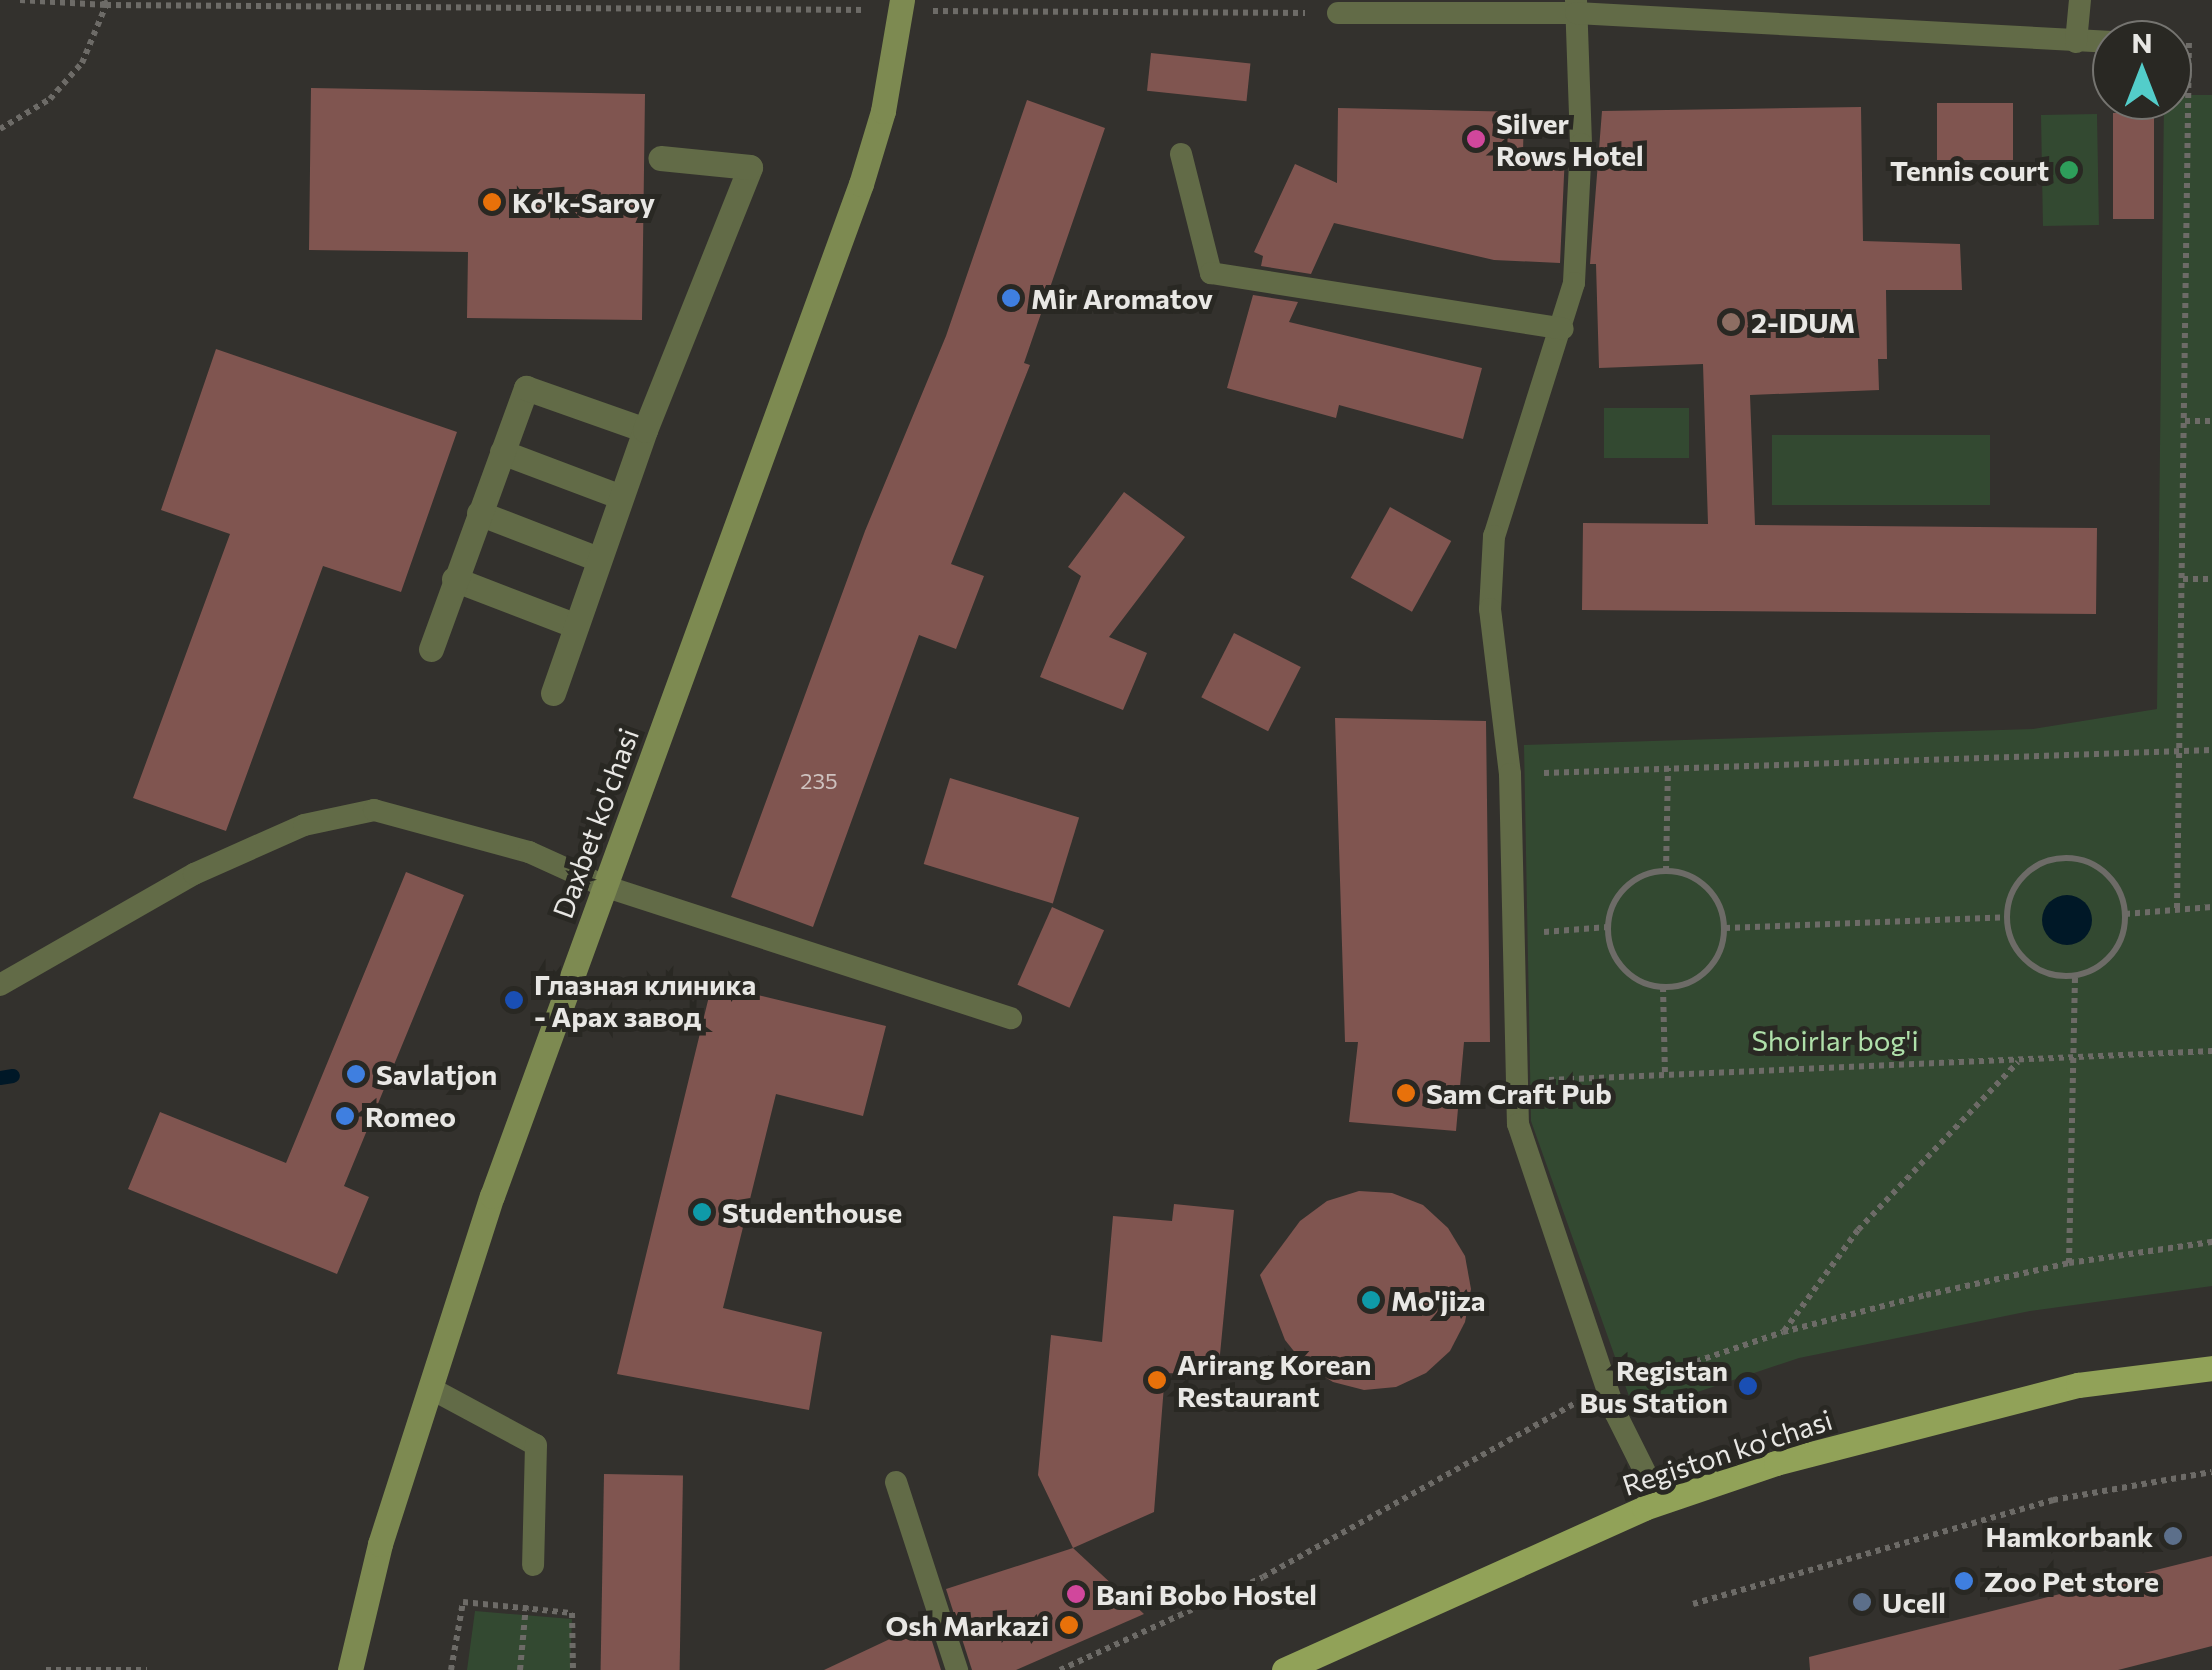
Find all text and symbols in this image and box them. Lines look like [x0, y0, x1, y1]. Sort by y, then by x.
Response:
north arrow [2092, 20, 2192, 120]
text: N [2132, 25, 2153, 59]
place label: Silver Rows Hotel [1496, 106, 1644, 172]
marker: Silver Rows Hotel [1465, 128, 1487, 150]
place label: Tennis court [1890, 153, 2049, 187]
marker: Tennis court [2058, 159, 2080, 181]
place label: Ko'k-Saroy [512, 185, 655, 219]
marker: Ko'k-Saroy [481, 191, 503, 213]
place label: Mir Aromatov [1031, 281, 1213, 315]
marker: Mir Aromatov [1000, 287, 1022, 309]
place label: 2-IDUM [1751, 305, 1855, 339]
marker: 2-IDUM [1720, 311, 1742, 333]
street label: Daxbet ko'chasi [545, 724, 645, 922]
house number: 235 [800, 768, 838, 794]
place label: Глазная клиника - Арах завод [534, 967, 756, 1033]
marker: Глазная клиника - Арах завод [503, 989, 525, 1011]
park label: Shoirlar bog'i [1751, 1023, 1919, 1057]
place label: Savlatjon [376, 1057, 497, 1091]
marker: Savlatjon [345, 1063, 367, 1085]
place label: Sam Craft Pub [1426, 1076, 1612, 1110]
marker: Sam Craft Pub [1395, 1082, 1417, 1104]
place label: Romeo [365, 1099, 456, 1133]
marker: Romeo [334, 1105, 356, 1127]
place label: Studenthouse [722, 1195, 902, 1229]
marker: Studenthouse [691, 1201, 713, 1223]
place label: Mo'jiza [1391, 1283, 1486, 1317]
marker: Mo'jiza [1360, 1289, 1382, 1311]
place label: Arirang Korean Restaurant [1177, 1347, 1371, 1413]
place label: Registan Bus Station [1579, 1353, 1728, 1419]
marker: Arirang Korean Restaurant [1146, 1369, 1168, 1391]
marker: Registan Bus Station [1737, 1375, 1759, 1397]
street label: Registon ko'chasi [1618, 1402, 1836, 1502]
place label: Hamkorbank [1986, 1519, 2153, 1553]
marker: Hamkorbank [2162, 1525, 2184, 1547]
place label: Zoo Pet store [1984, 1564, 2159, 1598]
marker: Zoo Pet store [1953, 1570, 1975, 1592]
place label: Bani Bobo Hostel [1096, 1577, 1317, 1611]
marker: Bani Bobo Hostel [1065, 1583, 1087, 1605]
place label: Ucell [1882, 1585, 1946, 1619]
marker: Ucell [1851, 1591, 1873, 1613]
place label: Osh Markazi [886, 1608, 1049, 1642]
marker: Osh Markazi [1058, 1614, 1080, 1636]

